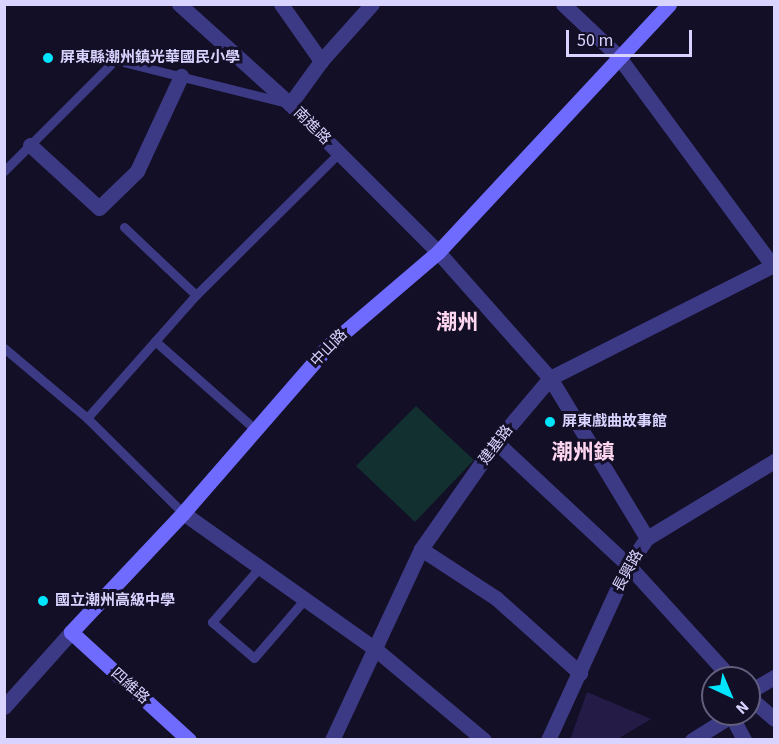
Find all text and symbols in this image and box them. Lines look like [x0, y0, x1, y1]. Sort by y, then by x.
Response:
scale bar [569, 18, 695, 56]
text: 50 m [577, 28, 613, 53]
place label: 屏東縣潮州鎮光華國民小學 [60, 49, 240, 67]
marker: 屏東縣潮州鎮光華國民小學 [41, 51, 55, 65]
street label: 南進路 [290, 104, 334, 148]
district label: 潮州 [436, 309, 478, 335]
street label: 中山路 [307, 326, 351, 370]
place label: 屏東戲曲故事館 [562, 413, 667, 431]
marker: 屏東戲曲故事館 [543, 415, 557, 429]
street label: 建基路 [475, 422, 517, 468]
district label: 潮州鎮 [552, 439, 614, 465]
street label: 長興路 [609, 547, 647, 595]
place label: 國立潮州高級中學 [55, 592, 175, 610]
marker: 國立潮州高級中學 [36, 594, 50, 608]
street label: 四維路 [107, 664, 153, 708]
north arrow [701, 666, 761, 726]
text: N [731, 696, 754, 719]

